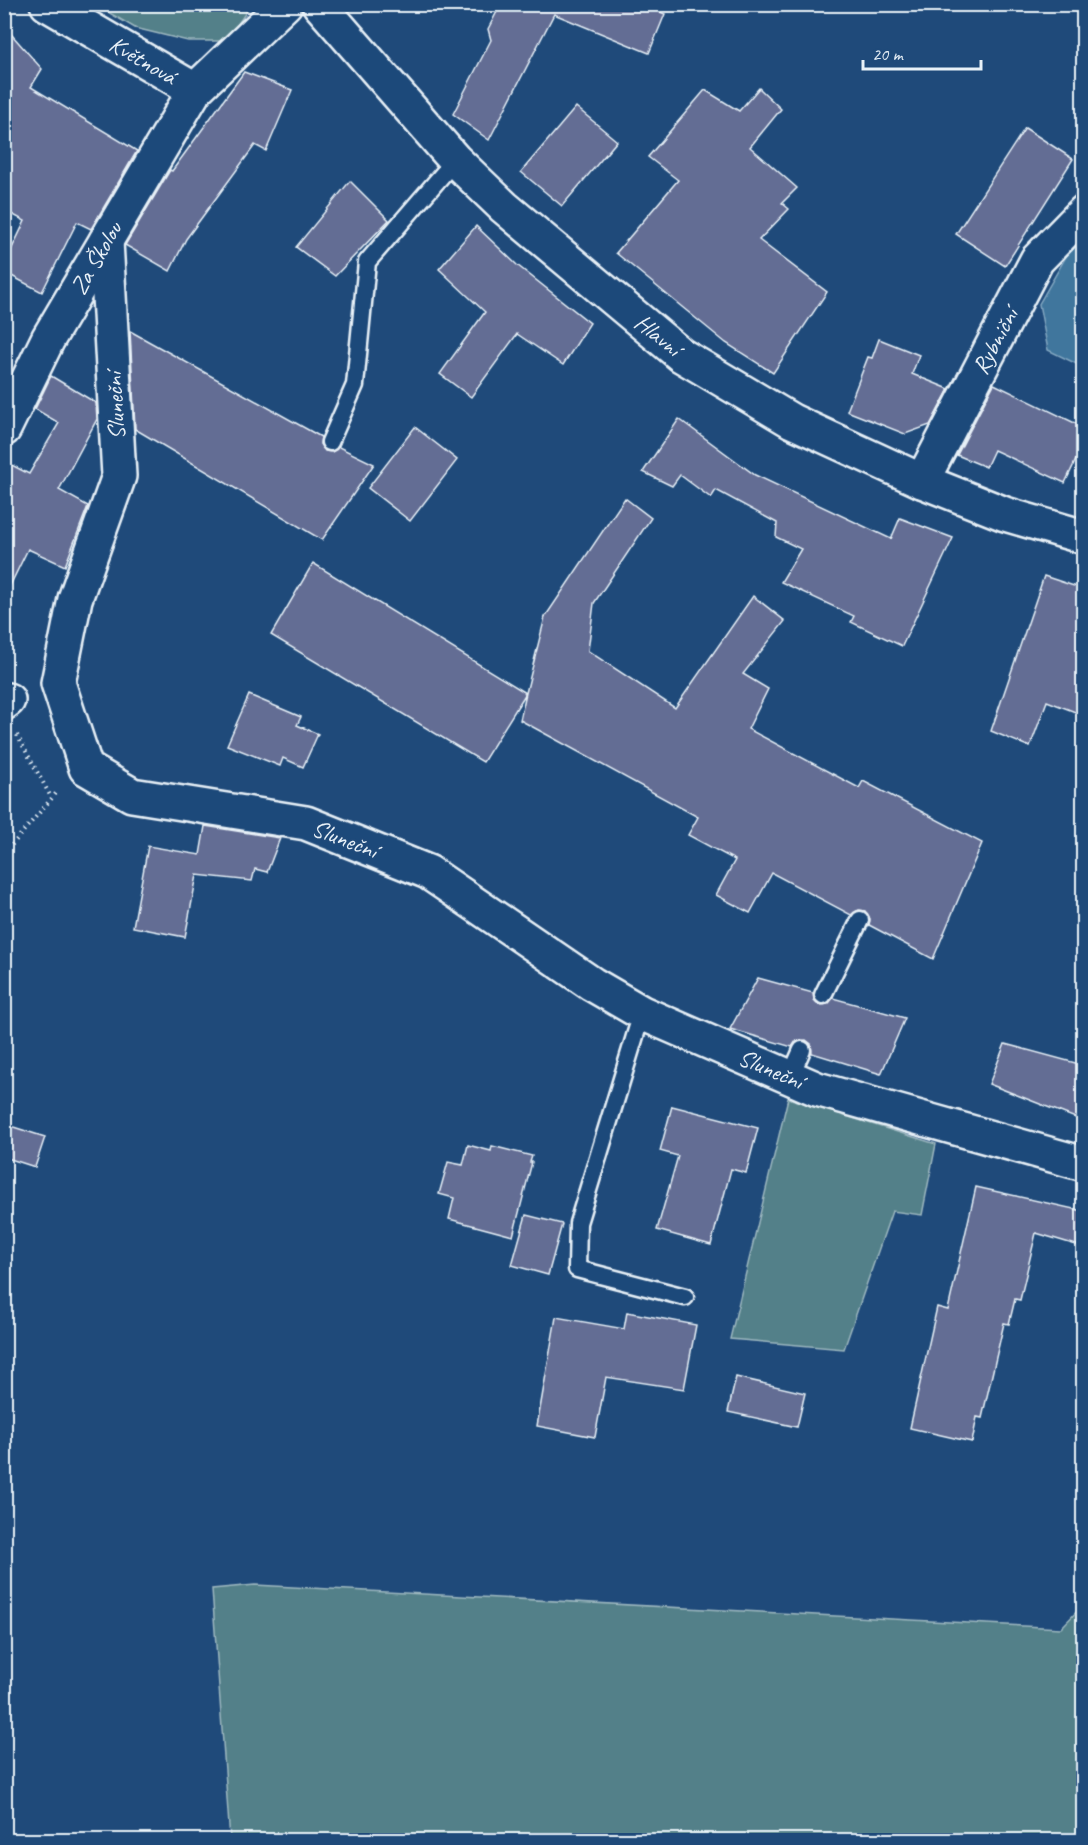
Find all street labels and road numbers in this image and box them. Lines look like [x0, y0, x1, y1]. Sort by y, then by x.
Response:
street label: Květnová [104, 29, 184, 92]
street label: Za Školou [63, 215, 130, 300]
street label: Rybniční [965, 299, 1027, 379]
street label: Hlavní [629, 307, 691, 366]
street label: Sluneční [98, 367, 132, 440]
street label: Sluneční [308, 813, 386, 867]
street label: Sluneční [734, 1042, 812, 1098]

